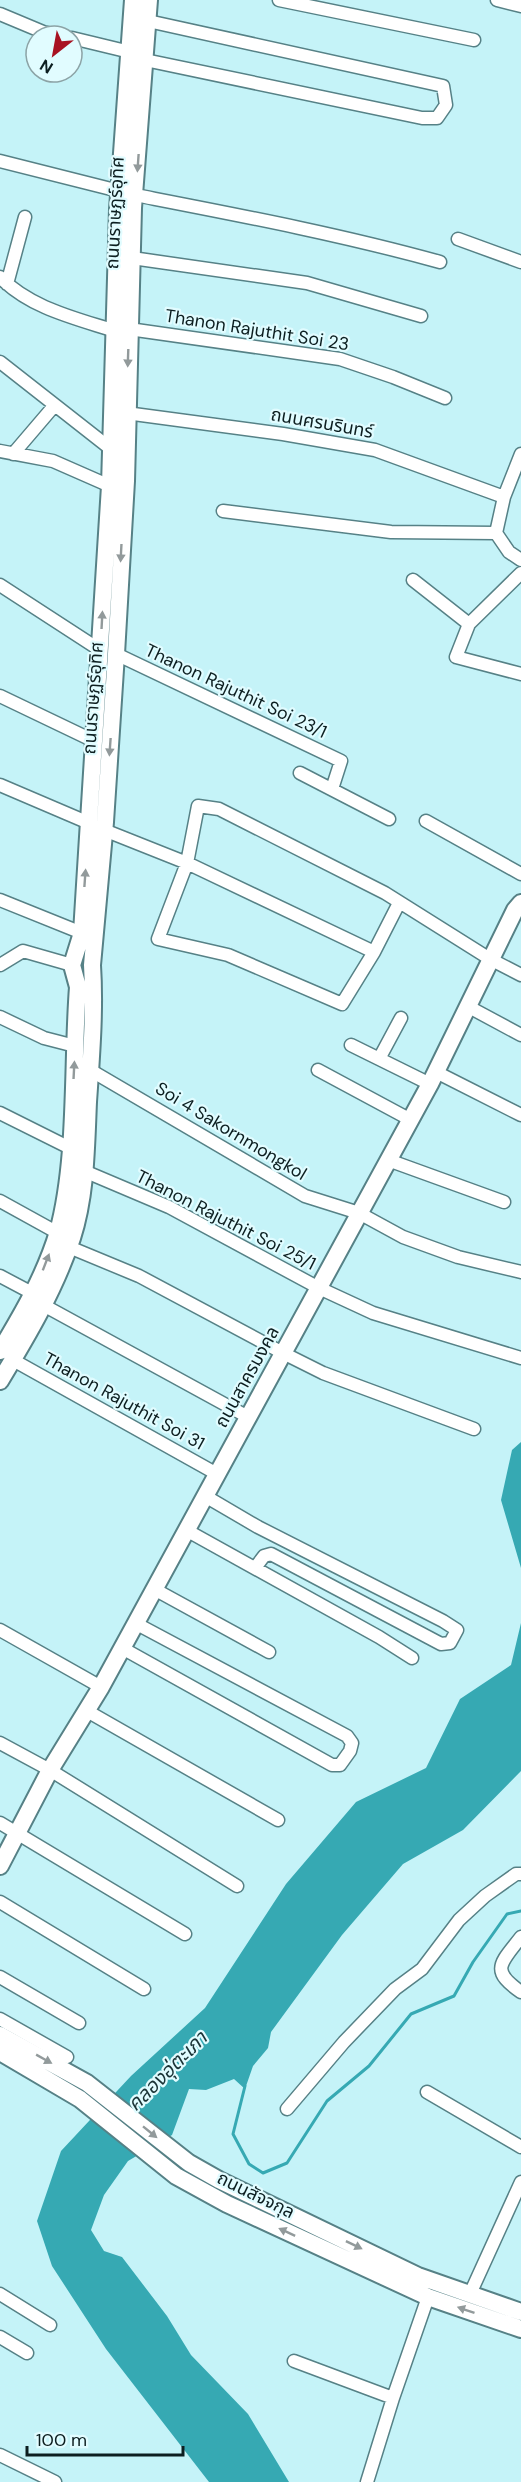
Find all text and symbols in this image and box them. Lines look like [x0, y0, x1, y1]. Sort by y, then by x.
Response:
north arrow [24, 24, 84, 84]
text: N [36, 54, 57, 78]
one-way arrow [133, 154, 142, 173]
street label: ถนนราษฏร์อุทิศ [100, 156, 130, 270]
street label: Thanon Rajuthit Soi 23 [163, 304, 351, 356]
one-way arrow [124, 348, 133, 367]
street label: ถนนศรนรินทร์ [269, 402, 376, 444]
one-way arrow [117, 543, 126, 562]
one-way arrow [97, 611, 106, 630]
street label: Thanon Rajuthit Soi 23/1 [141, 638, 331, 744]
street label: ถนนราษฏร์อุทิศ [77, 641, 109, 755]
one-way arrow [105, 738, 114, 757]
one-way arrow [81, 868, 90, 887]
one-way arrow [69, 1061, 78, 1080]
street label: Soi 4 Sakornmongkol [151, 1076, 311, 1186]
street label: Thanon Rajuthit Soi 25/1 [132, 1164, 320, 1276]
one-way arrow [42, 1253, 52, 1271]
street label: ถนนสาครมงคล [209, 1322, 285, 1432]
street label: Thanon Rajuthit Soi 31 [39, 1347, 209, 1455]
water label: คลองอุ่ตะเภา [121, 2025, 213, 2117]
one-way arrow [35, 2054, 52, 2064]
one-way arrow [142, 2126, 157, 2138]
street label: ถนนสัจจกุล [213, 2166, 299, 2224]
one-way arrow [278, 2227, 296, 2237]
one-way arrow [346, 2241, 363, 2250]
one-way arrow [457, 2304, 475, 2314]
scale bar [27, 2419, 183, 2457]
text: 100 m [36, 2428, 87, 2452]

